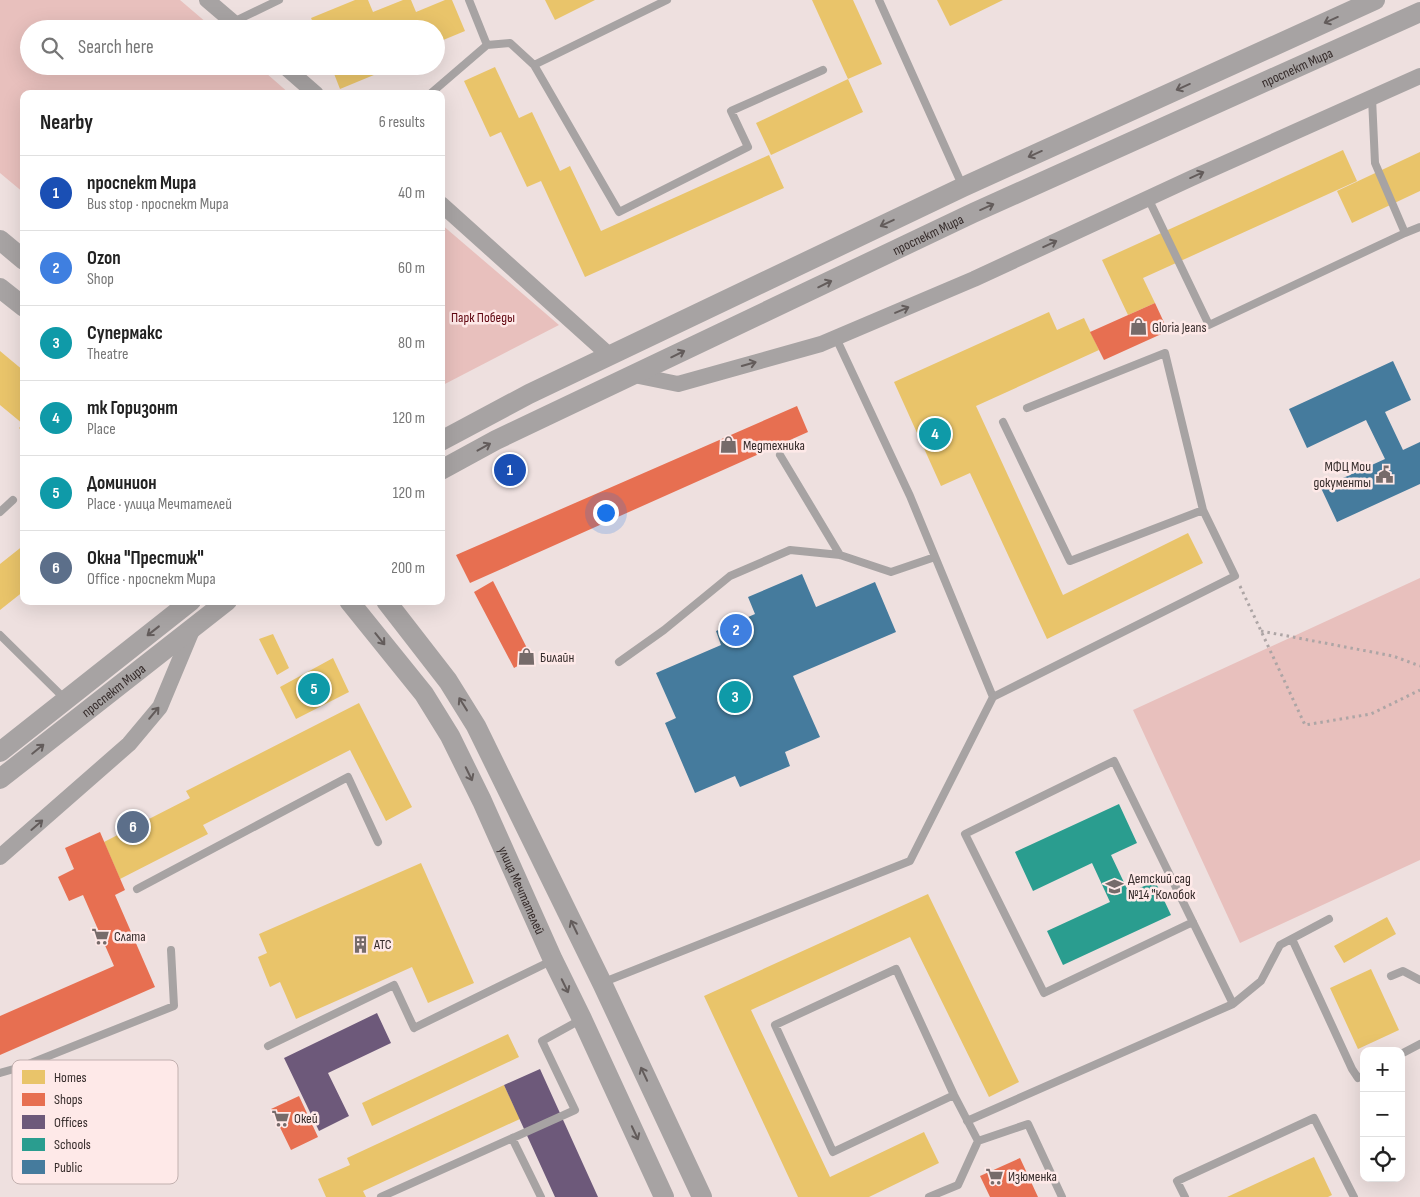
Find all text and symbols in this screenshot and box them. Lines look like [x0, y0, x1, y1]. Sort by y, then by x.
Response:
one-way arrow [1324, 16, 1339, 26]
search box [20, 20, 445, 75]
icon: search [38, 34, 66, 62]
text: Search here [78, 36, 154, 59]
street label: проспект Мира [1258, 44, 1335, 91]
one-way arrow [1176, 83, 1191, 93]
text: Nearby [40, 110, 93, 135]
text: 6 results [379, 113, 425, 132]
one-way arrow [1028, 150, 1043, 160]
one-way arrow [1189, 170, 1204, 180]
text: проспект Мира [87, 172, 196, 195]
text: 1 [53, 184, 59, 203]
text: 40 m [398, 184, 425, 203]
text: Bus stop · проспект Мира [87, 195, 229, 214]
one-way arrow [979, 201, 994, 211]
street label: проспект Мира [890, 210, 966, 259]
one-way arrow [880, 219, 895, 228]
one-way arrow [1042, 238, 1057, 248]
text: Ozon [87, 247, 121, 270]
text: 2 [52, 259, 60, 278]
text: 60 m [398, 259, 425, 278]
text: Shop [87, 270, 114, 289]
one-way arrow [817, 279, 832, 288]
one-way arrow [894, 304, 909, 313]
park label: Парк Победы [451, 309, 515, 326]
shop icon: Gloria Jeans [1128, 317, 1148, 337]
place label: Gloria Jeans [1152, 319, 1207, 336]
text: Супермакс [87, 322, 163, 345]
text: 3 [52, 334, 60, 353]
text: 80 m [398, 334, 425, 353]
text: Theatre [87, 345, 128, 364]
one-way arrow [670, 349, 685, 358]
one-way arrow [740, 359, 756, 368]
text: тк Горизонт [87, 397, 178, 420]
text: 4 [52, 409, 60, 428]
text: 120 m [393, 409, 425, 428]
pin: 4 [919, 415, 951, 453]
text: Place [87, 420, 116, 439]
shop icon: Медтехника [719, 435, 739, 455]
place label: Медтехника [743, 437, 805, 454]
one-way arrow [476, 441, 491, 451]
pin: 1 [494, 451, 526, 489]
place label: МФЦ Мои документы [1313, 458, 1371, 491]
public building icon: МФЦ Мои документы [1375, 464, 1395, 484]
text: Доминион [87, 472, 157, 495]
text: 5 [52, 484, 60, 503]
text: 120 m [393, 484, 425, 503]
text: Place · улица Мечтателей [87, 495, 232, 514]
your location [593, 500, 619, 526]
text: Окна "Престиж" [87, 547, 204, 570]
text: 6 [52, 559, 60, 578]
text: 200 m [391, 559, 425, 578]
text: Office · проспект Мира [87, 570, 216, 589]
pin: 2 [720, 611, 752, 649]
one-way arrow [147, 626, 160, 637]
one-way arrow [374, 632, 385, 645]
shop icon: Билайн [516, 647, 536, 667]
place label: Билайн [540, 649, 574, 666]
street label: проспект Мира [78, 660, 149, 720]
pin: 5 [298, 670, 330, 708]
pin: 3 [719, 678, 751, 716]
one-way arrow [457, 697, 467, 711]
one-way arrow [149, 707, 160, 720]
one-way arrow [31, 743, 44, 754]
one-way arrow [464, 766, 474, 781]
pin: 6 [117, 808, 149, 846]
one-way arrow [30, 819, 43, 831]
street label: улица Мечтателей [495, 843, 549, 937]
place label: Детский сад №14 "Колобок [1128, 870, 1196, 903]
school or university icon: Детский сад №14 "Колобок [1104, 876, 1124, 896]
one-way arrow [569, 920, 579, 935]
supermarket icon: Слата [90, 926, 110, 946]
place label: Слата [114, 928, 146, 945]
building icon: АТС [350, 934, 370, 954]
place label: АТС [373, 936, 392, 953]
one-way arrow [560, 978, 570, 993]
map controls [1360, 1047, 1405, 1182]
button: + [1360, 1047, 1405, 1092]
legend [12, 1060, 178, 1184]
one-way arrow [639, 1067, 649, 1082]
text: Homes [54, 1069, 87, 1086]
text: Shops [54, 1091, 83, 1108]
button: − [1360, 1092, 1405, 1137]
supermarket icon: Окей [270, 1108, 290, 1128]
place label: Окей [294, 1110, 318, 1127]
text: Offices [54, 1114, 88, 1131]
one-way arrow [630, 1125, 640, 1140]
text: Schools [54, 1136, 91, 1153]
button: locate [1360, 1137, 1405, 1182]
text: Public [54, 1159, 83, 1176]
supermarket icon: Изюменка [984, 1166, 1004, 1186]
place label: Изюменка [1008, 1168, 1057, 1185]

